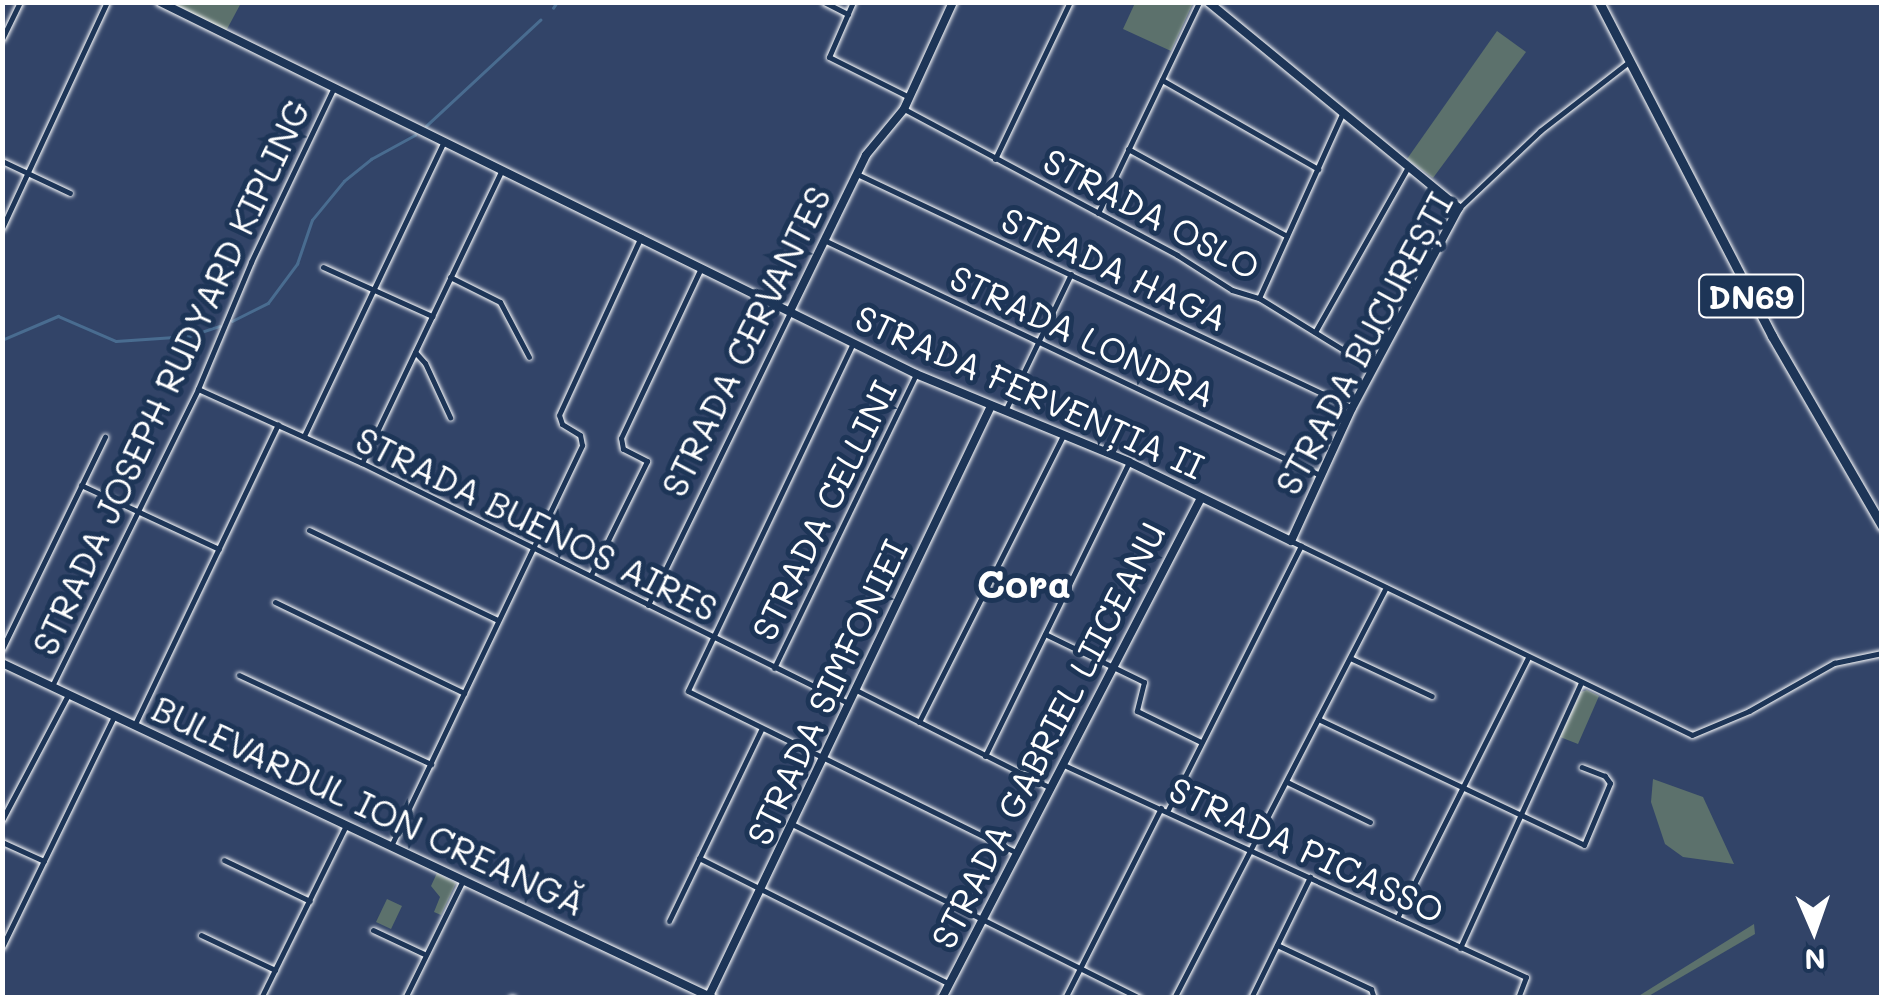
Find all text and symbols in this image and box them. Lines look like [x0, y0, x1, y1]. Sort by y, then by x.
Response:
street label: STRADA JOSEPH RUDYARD KIPLING [23, 93, 317, 661]
street label: STRADA OSLO [1037, 138, 1267, 288]
street label: STRADA CERVANTES [652, 179, 838, 503]
street label: STRADA BUCUREȘTI [1266, 185, 1460, 501]
street label: STRADA HAGA [995, 197, 1235, 339]
street label: STRADA LONDRA [944, 255, 1222, 415]
road number: DN69 [1696, 269, 1806, 323]
street label: STRADA FERVENȚIA II [849, 295, 1211, 487]
street label: STRADA CELLINI [742, 373, 904, 647]
street label: STRADA BUENOS AIRES [350, 417, 724, 629]
street label: STRADA GABRIEL LIICEANU [921, 515, 1173, 955]
street label: STRADA SIMFONIEI [737, 533, 915, 851]
district label: Cora [977, 561, 1071, 607]
street label: BULEVARDUL ION CREANGĂ [146, 686, 592, 924]
street label: STRADA PICASSO [1163, 767, 1451, 931]
north arrow [1764, 880, 1864, 980]
text: N [1804, 942, 1826, 978]

